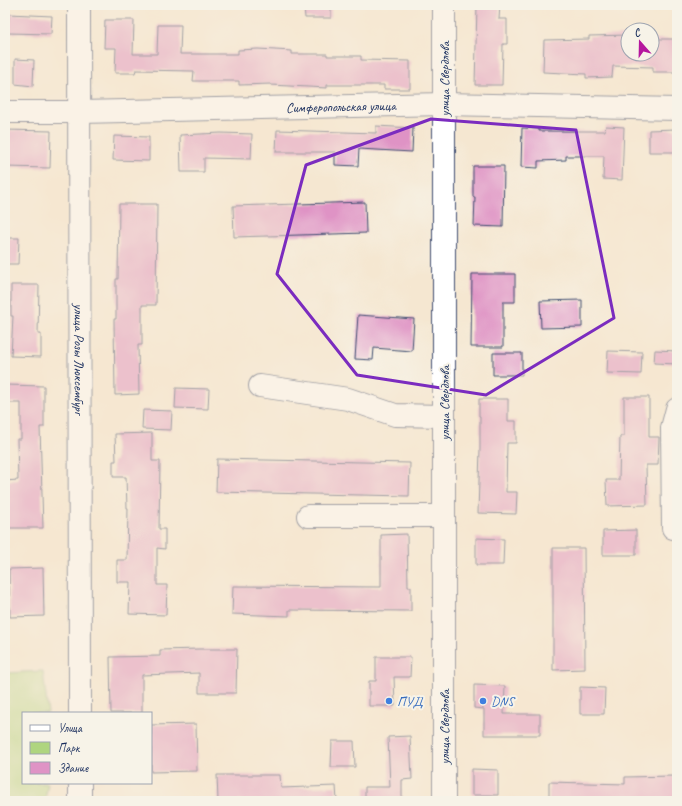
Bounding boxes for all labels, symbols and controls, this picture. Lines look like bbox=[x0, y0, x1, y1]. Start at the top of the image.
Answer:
north arrow bbox=[620, 22, 660, 62]
text: С bbox=[632, 25, 643, 40]
street label: улица Свердлова bbox=[436, 40, 453, 118]
street label: Симферопольская улица bbox=[286, 97, 397, 116]
street label: улица Розы Люксембург bbox=[70, 303, 88, 417]
street label: улица Свердлова bbox=[436, 364, 453, 442]
street label: улица Свердлова bbox=[436, 688, 453, 766]
place label: ПУД bbox=[397, 693, 424, 710]
place label: DNS bbox=[491, 693, 516, 710]
marker: ПУД bbox=[384, 696, 394, 706]
marker: DNS bbox=[478, 696, 488, 706]
legend bbox=[22, 712, 152, 784]
text: Улица bbox=[58, 720, 83, 736]
text: Парк bbox=[58, 740, 81, 756]
text: Здание bbox=[58, 760, 89, 776]

